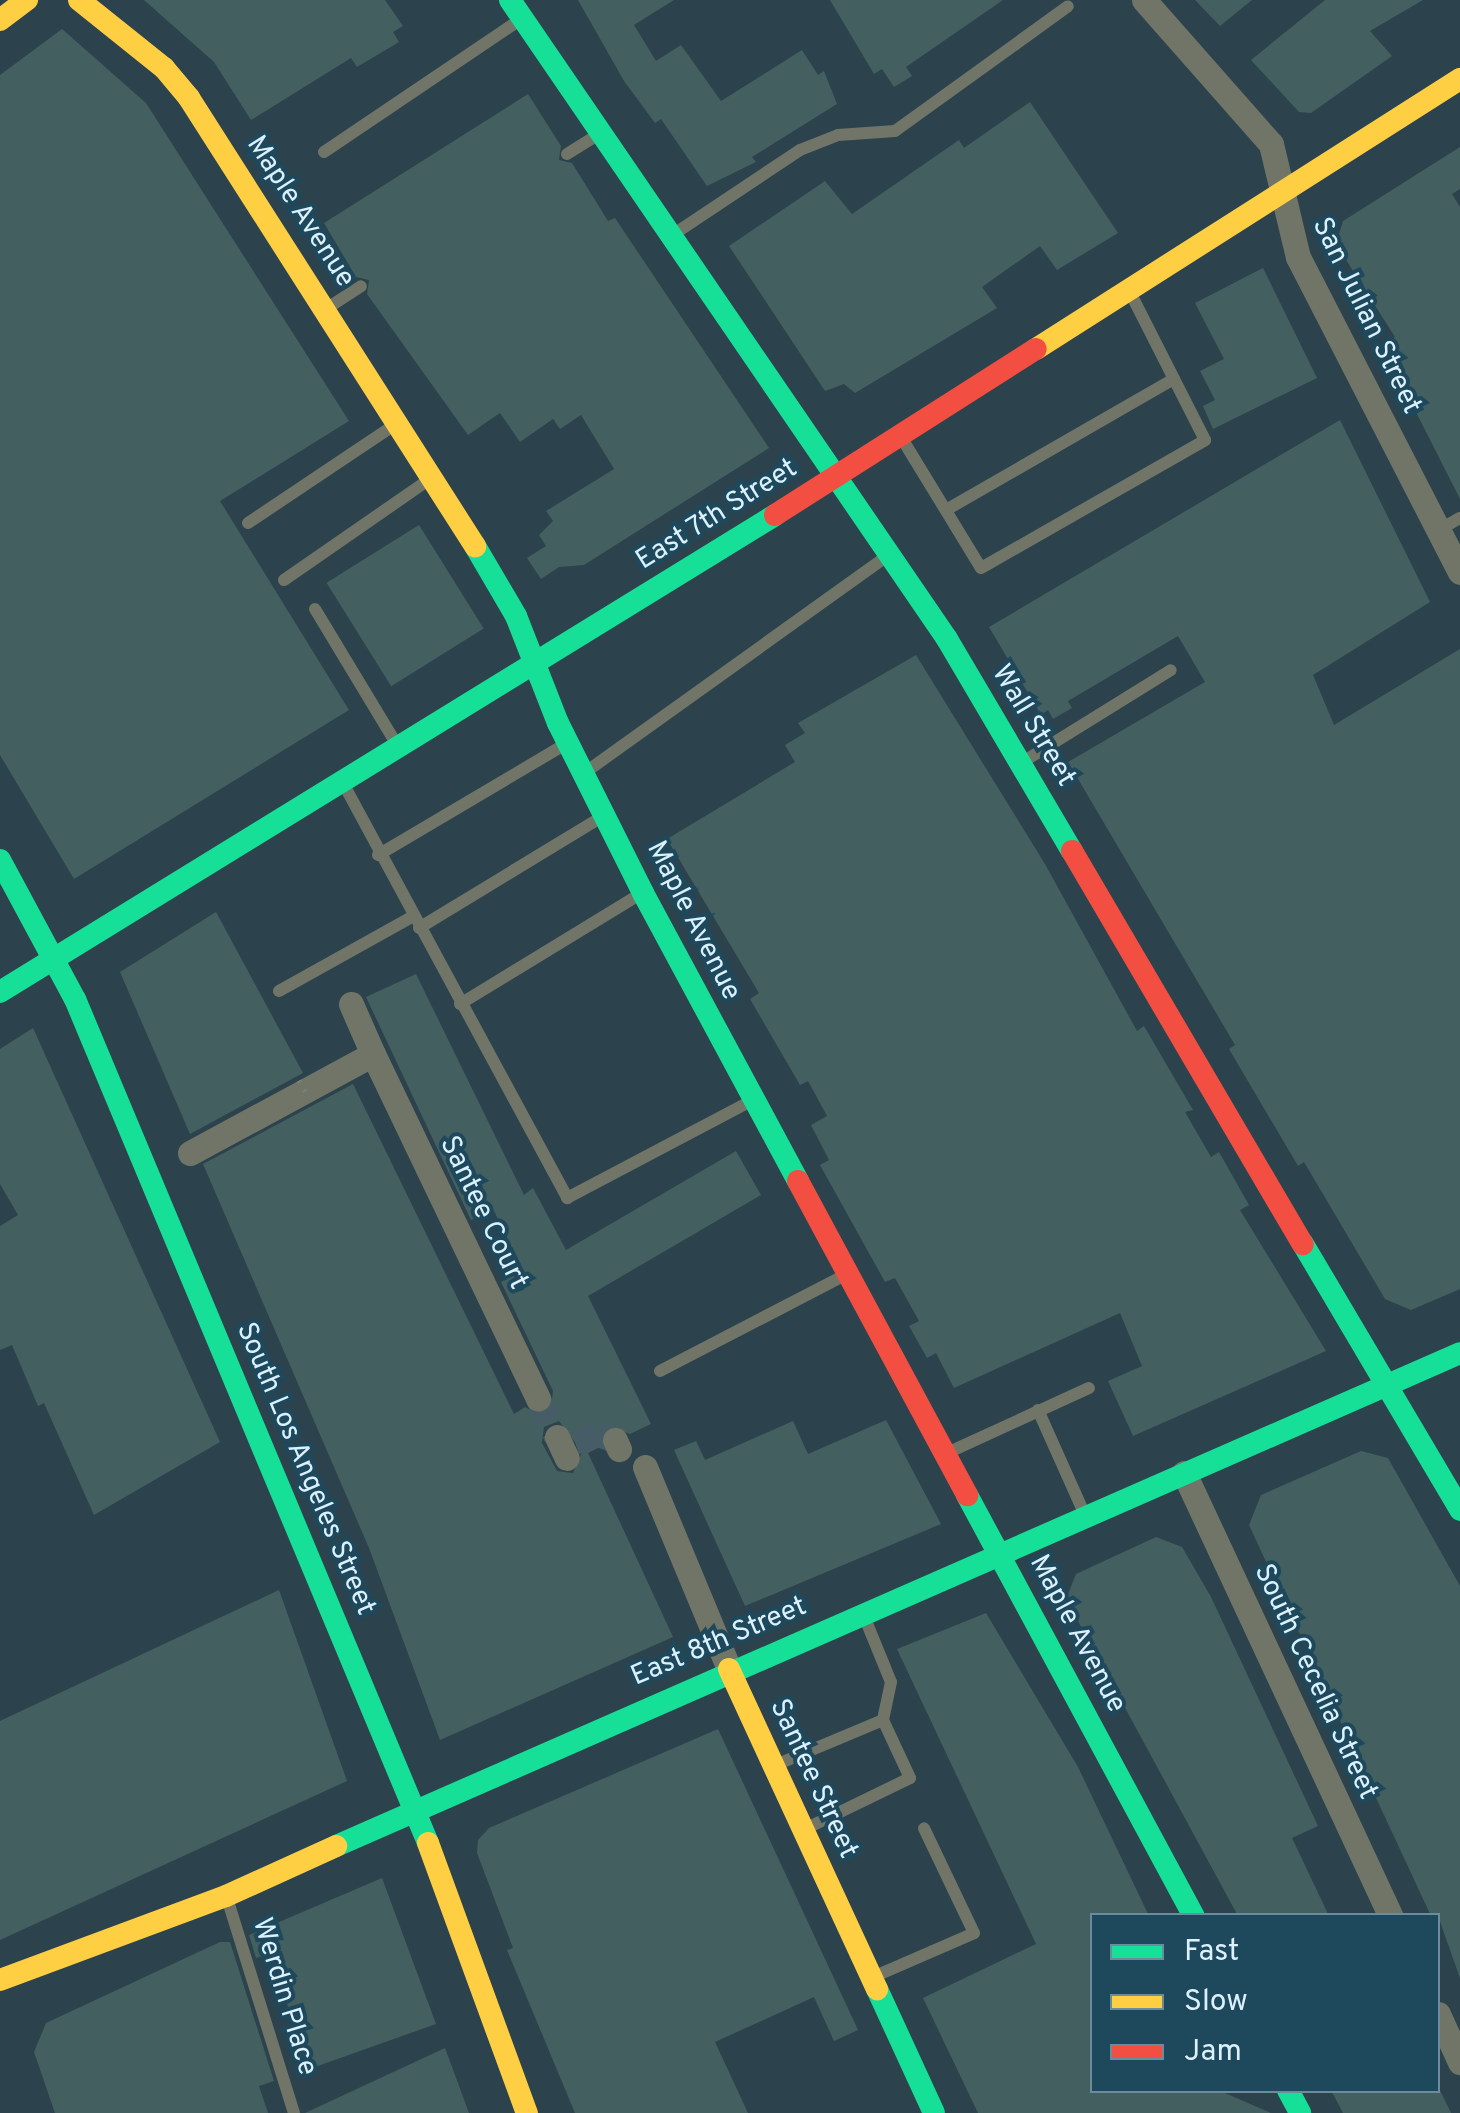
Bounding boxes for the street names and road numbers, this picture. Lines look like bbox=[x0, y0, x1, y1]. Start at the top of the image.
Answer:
street label: Maple Avenue bbox=[238, 129, 362, 295]
street label: San Julian Street bbox=[1304, 212, 1428, 420]
street label: East 7th Street bbox=[630, 452, 804, 578]
street label: Wall Street bbox=[984, 659, 1082, 793]
street label: Maple Avenue bbox=[638, 835, 748, 1007]
street label: Santee Court bbox=[431, 1131, 535, 1295]
street label: South Los Angeles Street bbox=[228, 1317, 382, 1621]
street label: Maple Avenue bbox=[1021, 1549, 1133, 1719]
street label: South Cecelia Street bbox=[1246, 1559, 1384, 1805]
street label: East 8th Street bbox=[626, 1590, 812, 1694]
street label: Santee Street bbox=[761, 1694, 865, 1864]
street label: Werdin Place bbox=[244, 1914, 324, 2080]

